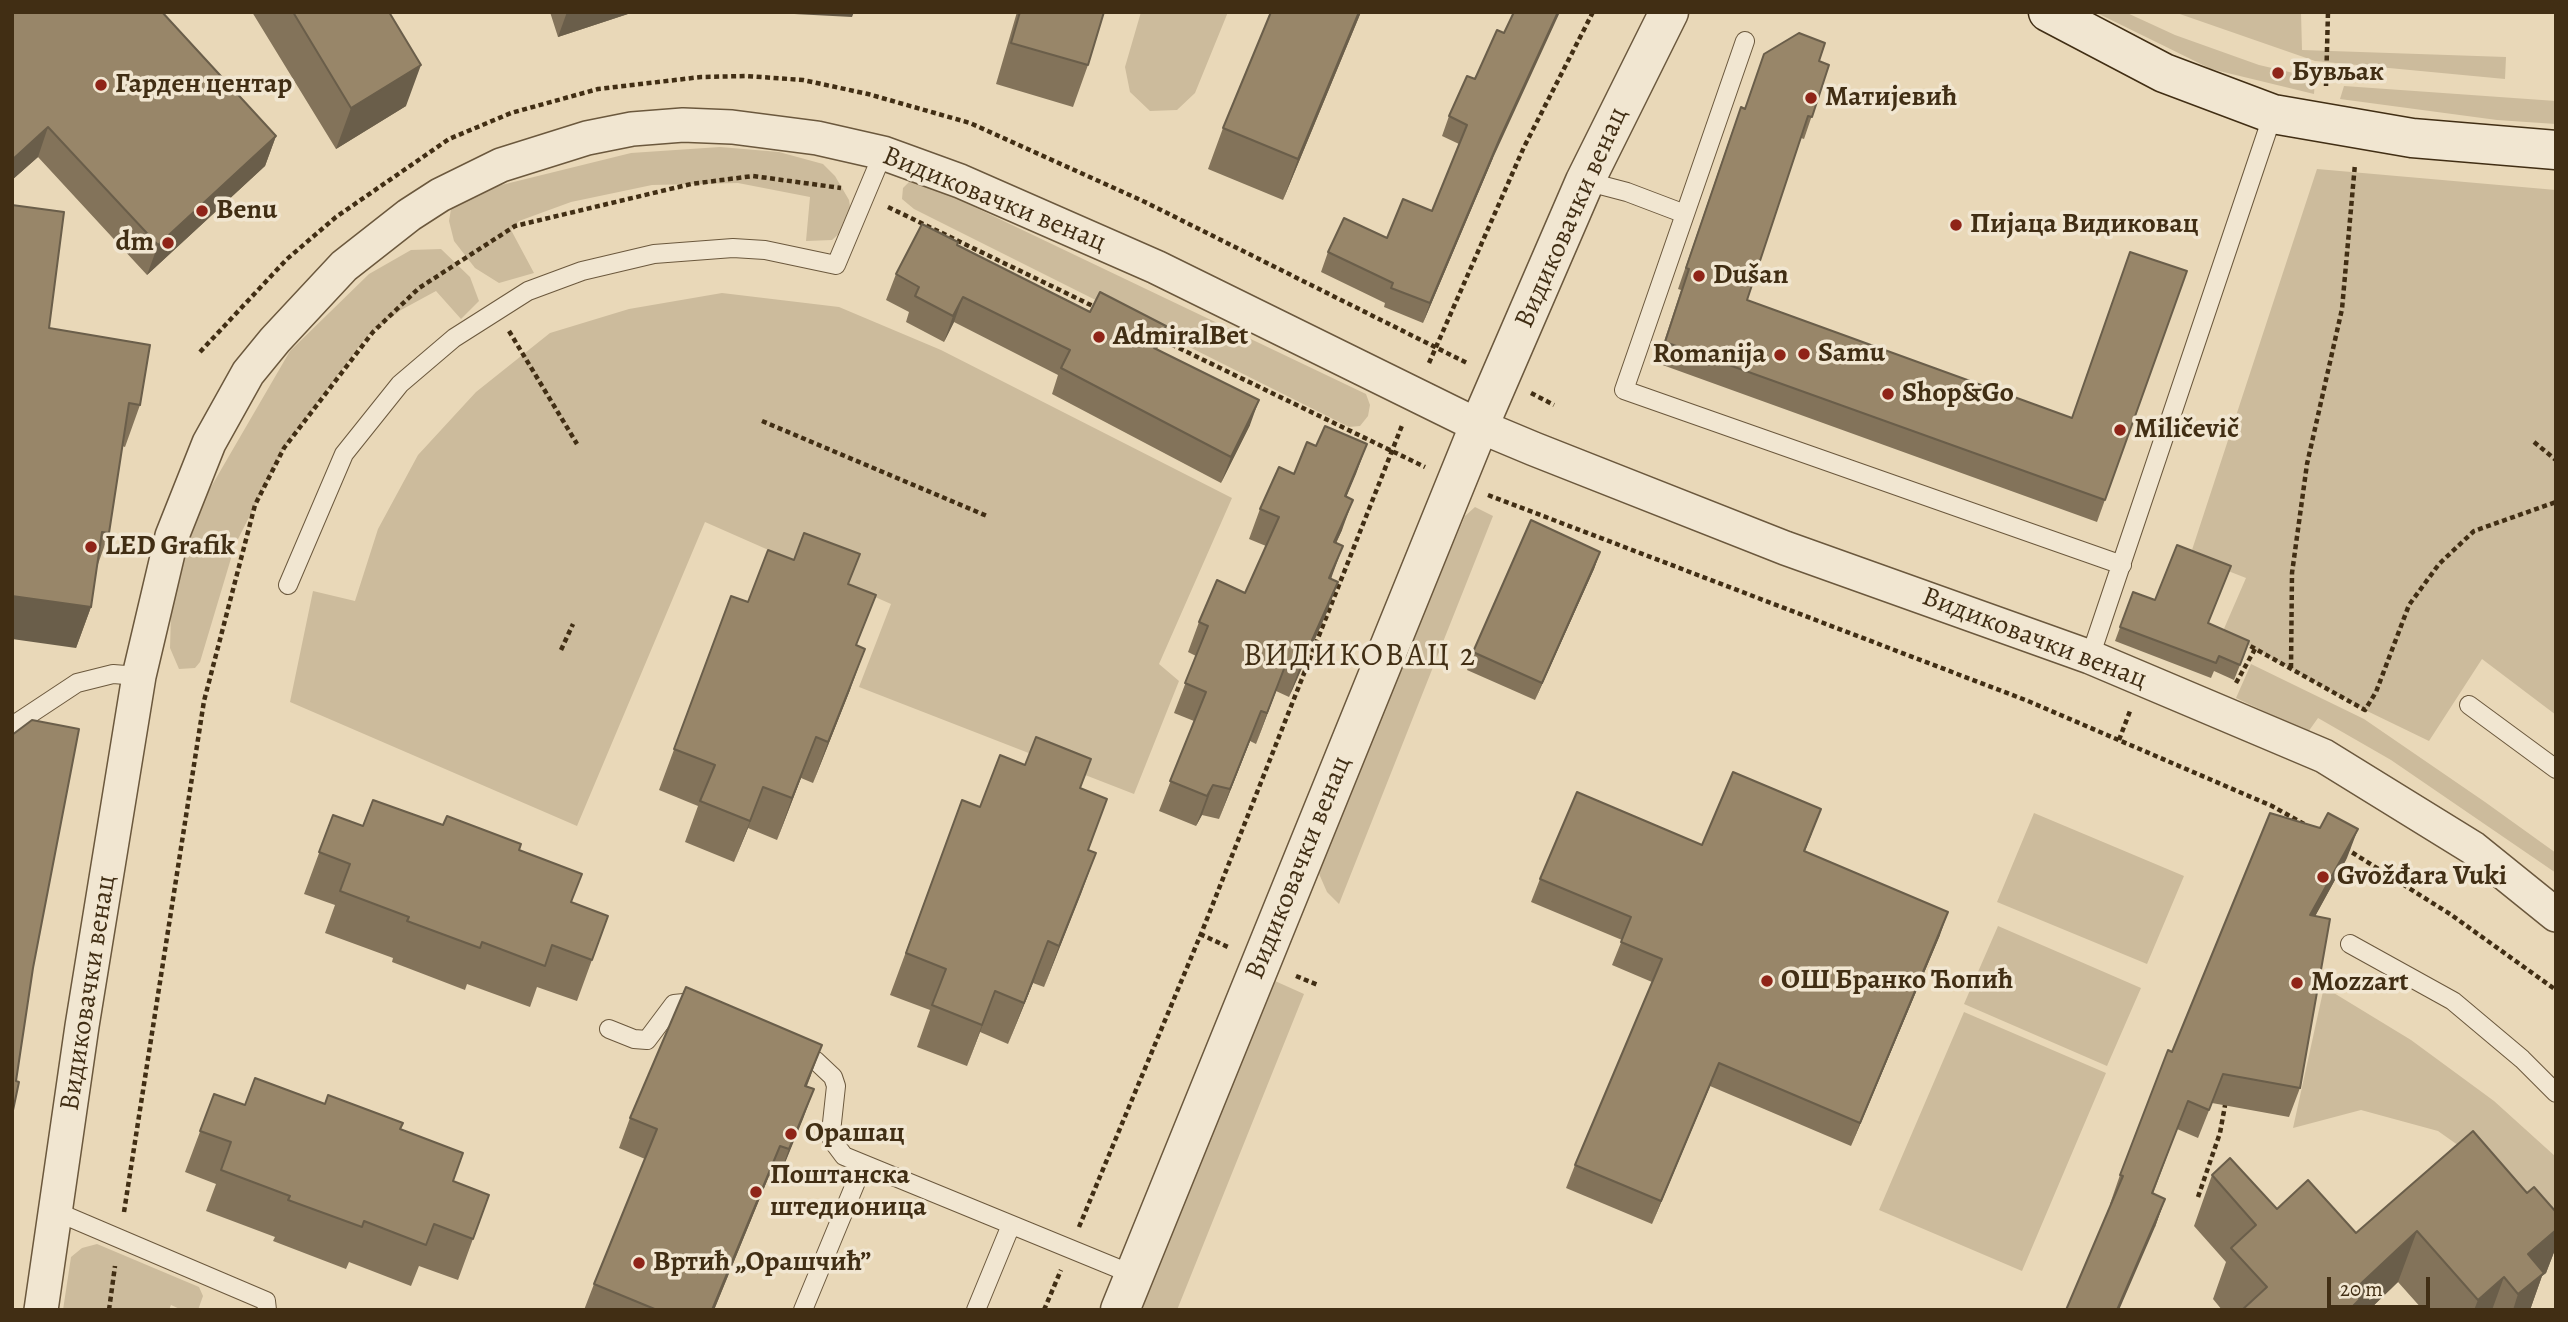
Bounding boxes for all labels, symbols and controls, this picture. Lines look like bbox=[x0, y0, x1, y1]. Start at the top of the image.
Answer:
place label: Бувљак bbox=[2292, 56, 2384, 90]
marker: Бувљак bbox=[2270, 65, 2286, 81]
place label: Гарден центар bbox=[115, 68, 292, 102]
marker: Гарден центар bbox=[93, 77, 109, 93]
place label: Матијевић bbox=[1825, 81, 1957, 115]
marker: Матијевић bbox=[1803, 90, 1819, 106]
street label: Видиковачки венац bbox=[1508, 102, 1636, 334]
street label: Видиковачки венац bbox=[877, 140, 1111, 260]
place label: Benu bbox=[216, 194, 277, 228]
marker: Benu bbox=[194, 203, 210, 219]
place label: Пијаца Видиковац bbox=[1970, 208, 2199, 242]
marker: Пијаца Видиковац bbox=[1948, 217, 1964, 233]
place label: dm bbox=[116, 226, 154, 260]
marker: dm bbox=[160, 235, 176, 251]
place label: Dušan bbox=[1713, 259, 1788, 293]
marker: Dušan bbox=[1691, 268, 1707, 284]
place label: AdmiralBet bbox=[1113, 320, 1248, 354]
marker: AdmiralBet bbox=[1091, 329, 1107, 345]
place label: Samu bbox=[1818, 337, 1885, 371]
place label: Romanija bbox=[1652, 338, 1766, 372]
marker: Samu bbox=[1796, 346, 1812, 362]
marker: Romanija bbox=[1772, 347, 1788, 363]
place label: Shop&Go bbox=[1902, 377, 2014, 411]
marker: Shop&Go bbox=[1880, 386, 1896, 402]
place label: Miličevič bbox=[2134, 413, 2239, 447]
marker: Miličevič bbox=[2112, 422, 2128, 438]
place label: LED Grafik bbox=[105, 530, 235, 564]
marker: LED Grafik bbox=[83, 539, 99, 555]
street label: Видиковачки венац bbox=[1917, 581, 2151, 697]
district label: ВИДИКОВАЦ 2 bbox=[1244, 638, 1476, 676]
street label: Видиковачки венац bbox=[1239, 751, 1359, 985]
place label: Gvožđara Vuki bbox=[2337, 860, 2507, 894]
marker: Gvožđara Vuki bbox=[2315, 869, 2331, 885]
street label: Видиковачки венац bbox=[54, 873, 124, 1113]
place label: ОШ Бранко Ћопић bbox=[1781, 964, 2013, 998]
place label: Mozzart bbox=[2311, 966, 2409, 1000]
marker: ОШ Бранко Ћопић bbox=[1759, 973, 1775, 989]
marker: Mozzart bbox=[2289, 975, 2305, 991]
place label: Орашац bbox=[805, 1117, 905, 1151]
marker: Орашац bbox=[783, 1126, 799, 1142]
place label: Поштанска штедионица bbox=[770, 1159, 927, 1225]
marker: Поштанска штедионица bbox=[748, 1184, 764, 1200]
place label: Вртић „Орашчић” bbox=[653, 1246, 871, 1280]
marker: Вртић „Орашчић” bbox=[631, 1255, 647, 1271]
scale bar bbox=[2330, 1262, 2433, 1306]
text: 20 m bbox=[2340, 1275, 2383, 1303]

